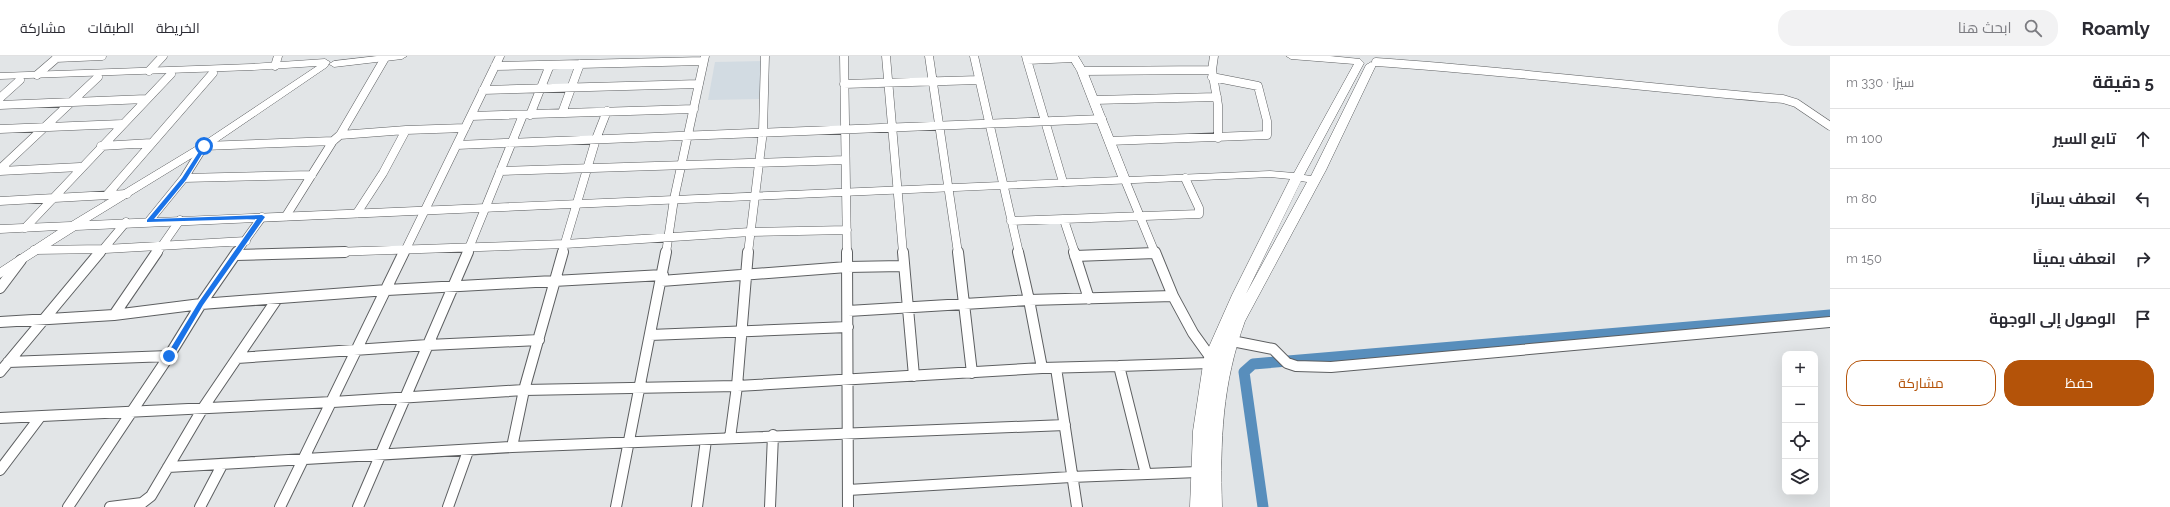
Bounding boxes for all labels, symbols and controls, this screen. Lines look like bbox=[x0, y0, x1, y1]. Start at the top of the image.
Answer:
search box bbox=[1778, 10, 2058, 46]
icon: search bbox=[2022, 17, 2044, 39]
text: Roamly bbox=[2082, 17, 2150, 39]
text: ابحث هنا bbox=[1958, 19, 2012, 37]
text: مشاركة bbox=[20, 20, 66, 36]
text: الطبقات bbox=[88, 20, 134, 36]
text: الخريطة bbox=[156, 20, 200, 36]
text: 5 دقيقة bbox=[2092, 72, 2154, 92]
text: سيرًا · 330 m bbox=[1846, 75, 1914, 90]
icon: ahead bbox=[2132, 128, 2154, 150]
text: تابع السير bbox=[2053, 130, 2116, 148]
text: 100 m bbox=[1846, 131, 1883, 146]
route start bbox=[195, 137, 213, 155]
icon: left bbox=[2132, 188, 2154, 210]
text: انعطف يسارًا bbox=[2031, 190, 2116, 208]
text: 80 m bbox=[1846, 191, 1877, 206]
icon: right bbox=[2132, 248, 2154, 270]
text: انعطف يمينًا bbox=[2032, 250, 2116, 268]
text: 150 m bbox=[1846, 251, 1882, 266]
icon: arrive bbox=[2132, 308, 2154, 330]
text: الوصول إلى الوجهة bbox=[1989, 310, 2116, 328]
route end bbox=[160, 347, 178, 365]
map controls bbox=[1782, 351, 1818, 495]
button: + bbox=[1782, 351, 1818, 387]
button: مشاركة bbox=[1846, 360, 1996, 406]
button: حفظ bbox=[2004, 360, 2154, 406]
button: − bbox=[1782, 387, 1818, 423]
button: locate bbox=[1782, 423, 1818, 459]
button: layers bbox=[1782, 459, 1818, 495]

